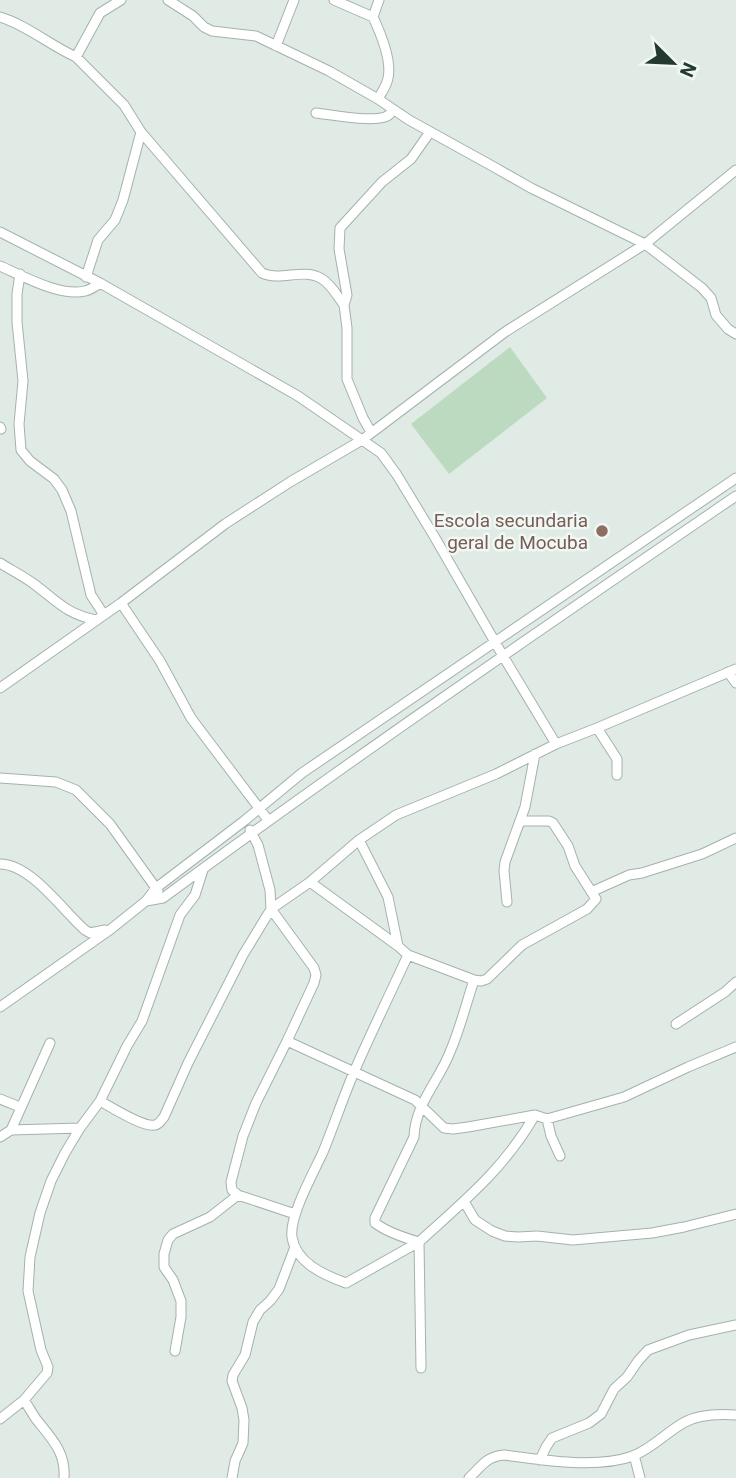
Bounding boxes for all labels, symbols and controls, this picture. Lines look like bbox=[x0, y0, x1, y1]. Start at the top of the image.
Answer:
north arrow bbox=[638, 28, 708, 98]
text: N bbox=[675, 59, 701, 81]
place label: Escola secundaria geral de Mocuba bbox=[434, 509, 588, 554]
marker: Escola secundaria geral de Mocuba bbox=[594, 523, 610, 539]

